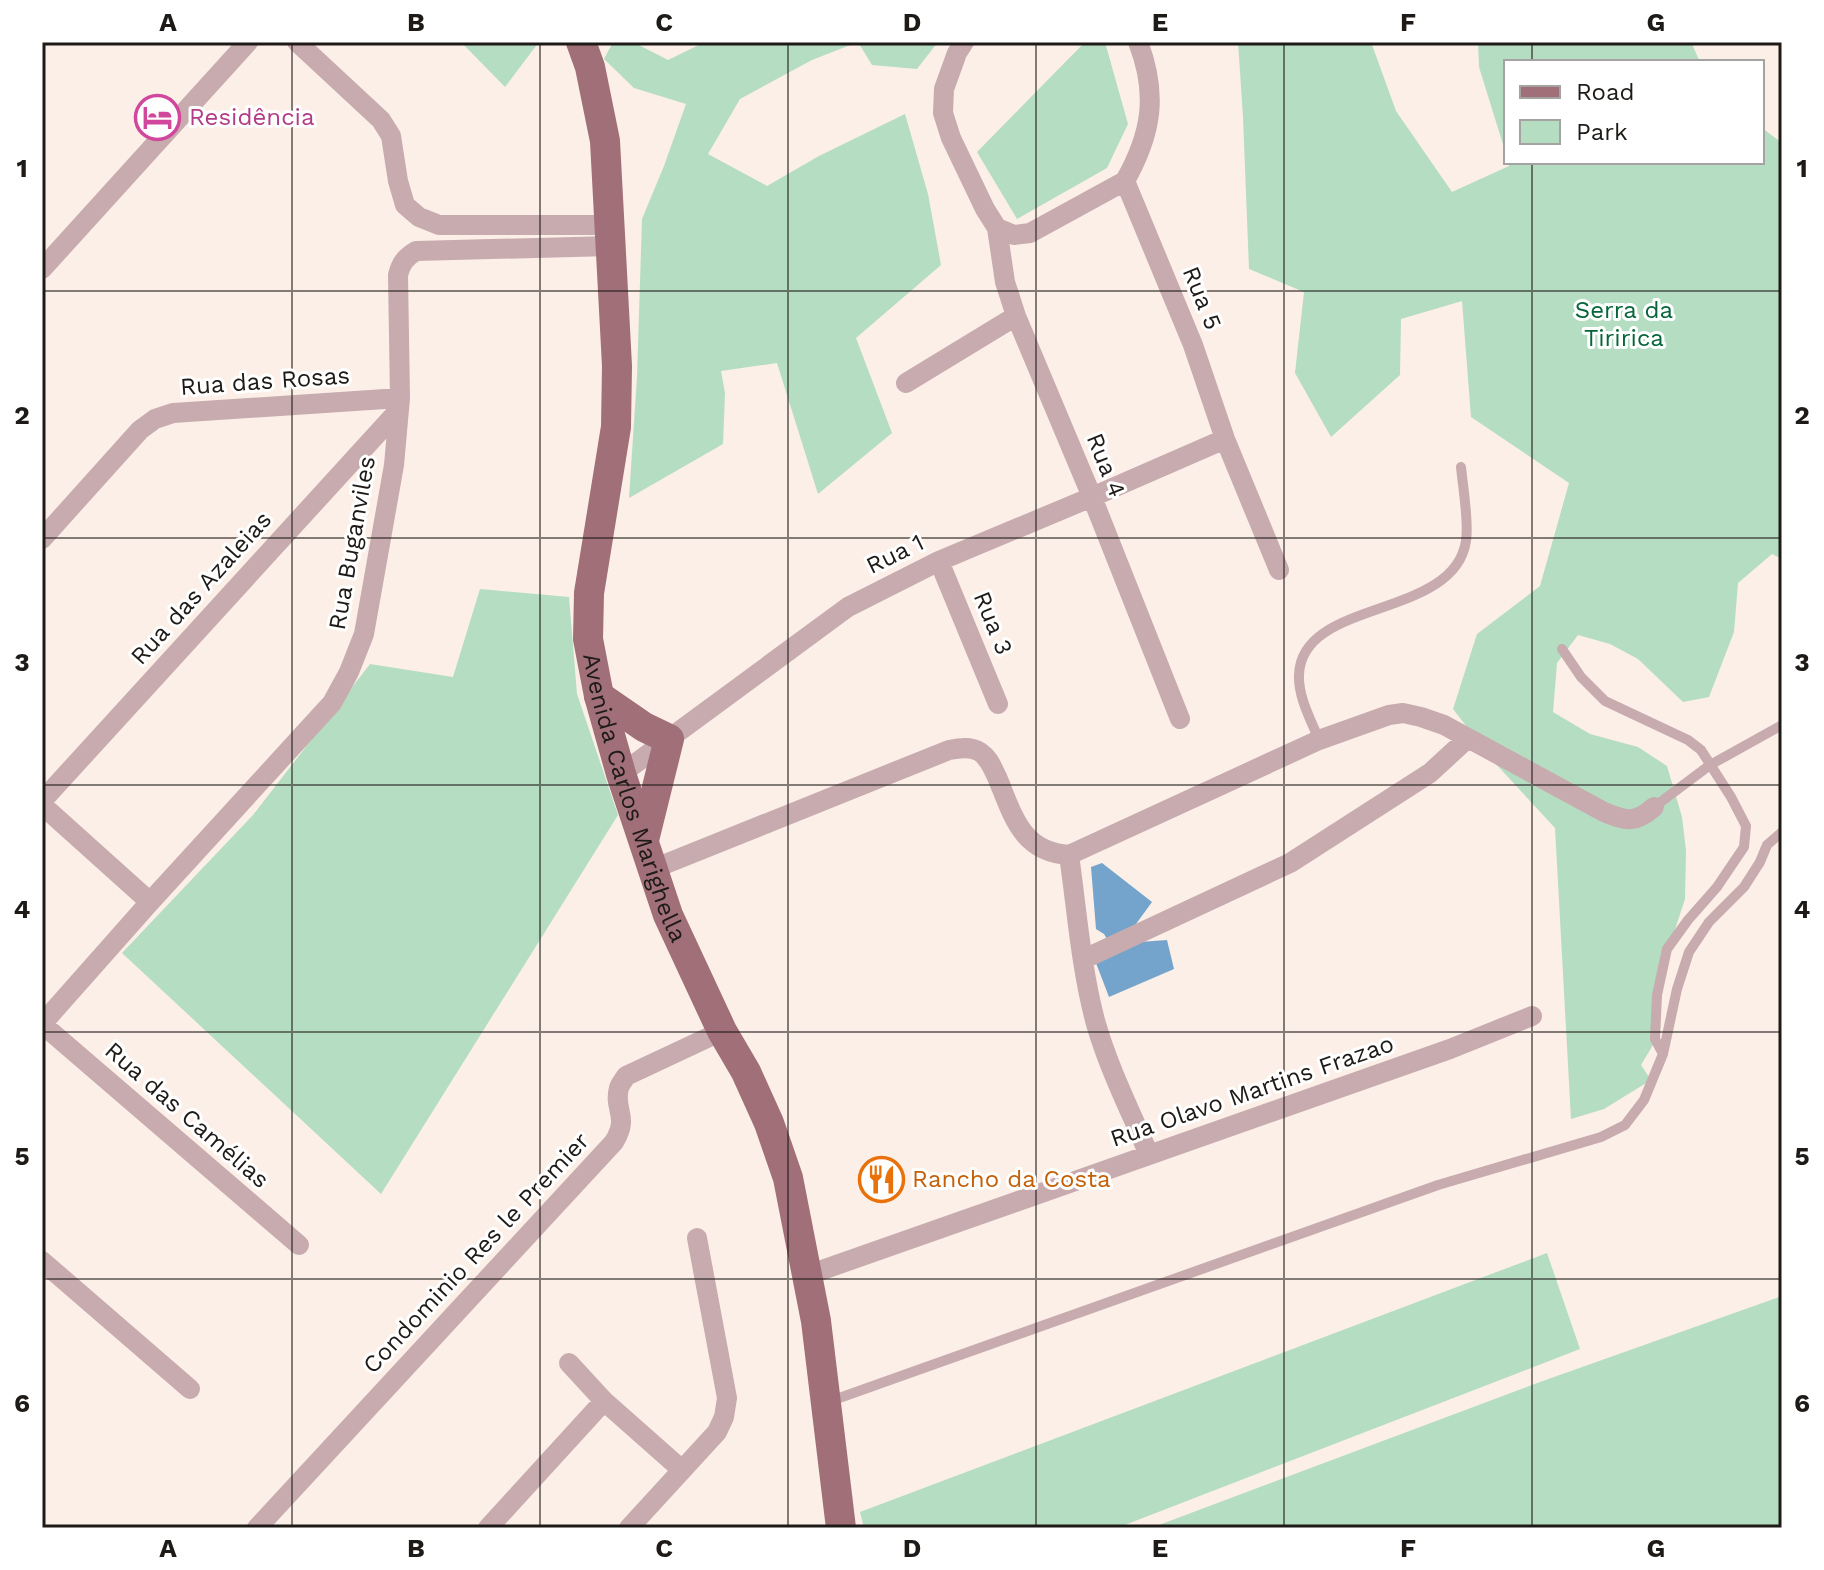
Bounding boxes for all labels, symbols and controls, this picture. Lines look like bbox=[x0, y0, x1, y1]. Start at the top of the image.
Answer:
text: A bbox=[159, 7, 177, 37]
text: B bbox=[407, 7, 425, 37]
text: C bbox=[655, 7, 673, 37]
text: D bbox=[903, 7, 921, 37]
text: E bbox=[1152, 7, 1168, 37]
text: F bbox=[1400, 7, 1416, 37]
text: G bbox=[1647, 7, 1665, 37]
legend bbox=[1504, 60, 1764, 164]
text: Road bbox=[1576, 78, 1635, 106]
hotel icon: Residência bbox=[134, 93, 182, 141]
place label: Residência bbox=[189, 103, 315, 131]
text: Park bbox=[1576, 118, 1628, 146]
text: 1 bbox=[16, 153, 28, 183]
text: 1 bbox=[1796, 153, 1808, 183]
street label: Rua 5 bbox=[1177, 262, 1227, 334]
park label: Serra da Tiririca bbox=[1575, 296, 1673, 352]
street label: Rua das Rosas bbox=[179, 361, 351, 401]
text: 2 bbox=[14, 400, 30, 430]
text: 2 bbox=[1794, 400, 1810, 430]
street label: Rua 4 bbox=[1081, 429, 1131, 501]
street label: Rua Buganviles bbox=[323, 454, 381, 632]
street label: Rua das Azaleias bbox=[125, 506, 277, 670]
street label: Rua 1 bbox=[862, 528, 928, 580]
street label: Rua 3 bbox=[968, 587, 1018, 659]
text: 3 bbox=[14, 647, 30, 677]
text: 3 bbox=[1794, 647, 1810, 677]
street label: Avenida Carlos Marighella bbox=[577, 651, 693, 947]
text: 4 bbox=[14, 894, 31, 924]
text: 4 bbox=[1794, 894, 1811, 924]
street label: Rua Olavo Martins Frazao bbox=[1107, 1029, 1397, 1153]
street label: Rua das Camélias bbox=[99, 1036, 275, 1194]
street label: Condominio Res le Premier bbox=[357, 1127, 595, 1379]
text: 5 bbox=[14, 1141, 30, 1171]
text: 5 bbox=[1794, 1141, 1810, 1171]
restaurant icon: Rancho da Costa bbox=[857, 1155, 905, 1203]
place label: Rancho da Costa bbox=[912, 1165, 1111, 1193]
text: 6 bbox=[14, 1388, 30, 1418]
text: 6 bbox=[1794, 1388, 1810, 1418]
text: A bbox=[159, 1533, 177, 1563]
text: B bbox=[407, 1533, 425, 1563]
text: C bbox=[655, 1533, 673, 1563]
text: D bbox=[903, 1533, 921, 1563]
text: E bbox=[1152, 1533, 1168, 1563]
text: F bbox=[1400, 1533, 1416, 1563]
text: G bbox=[1647, 1533, 1665, 1563]

